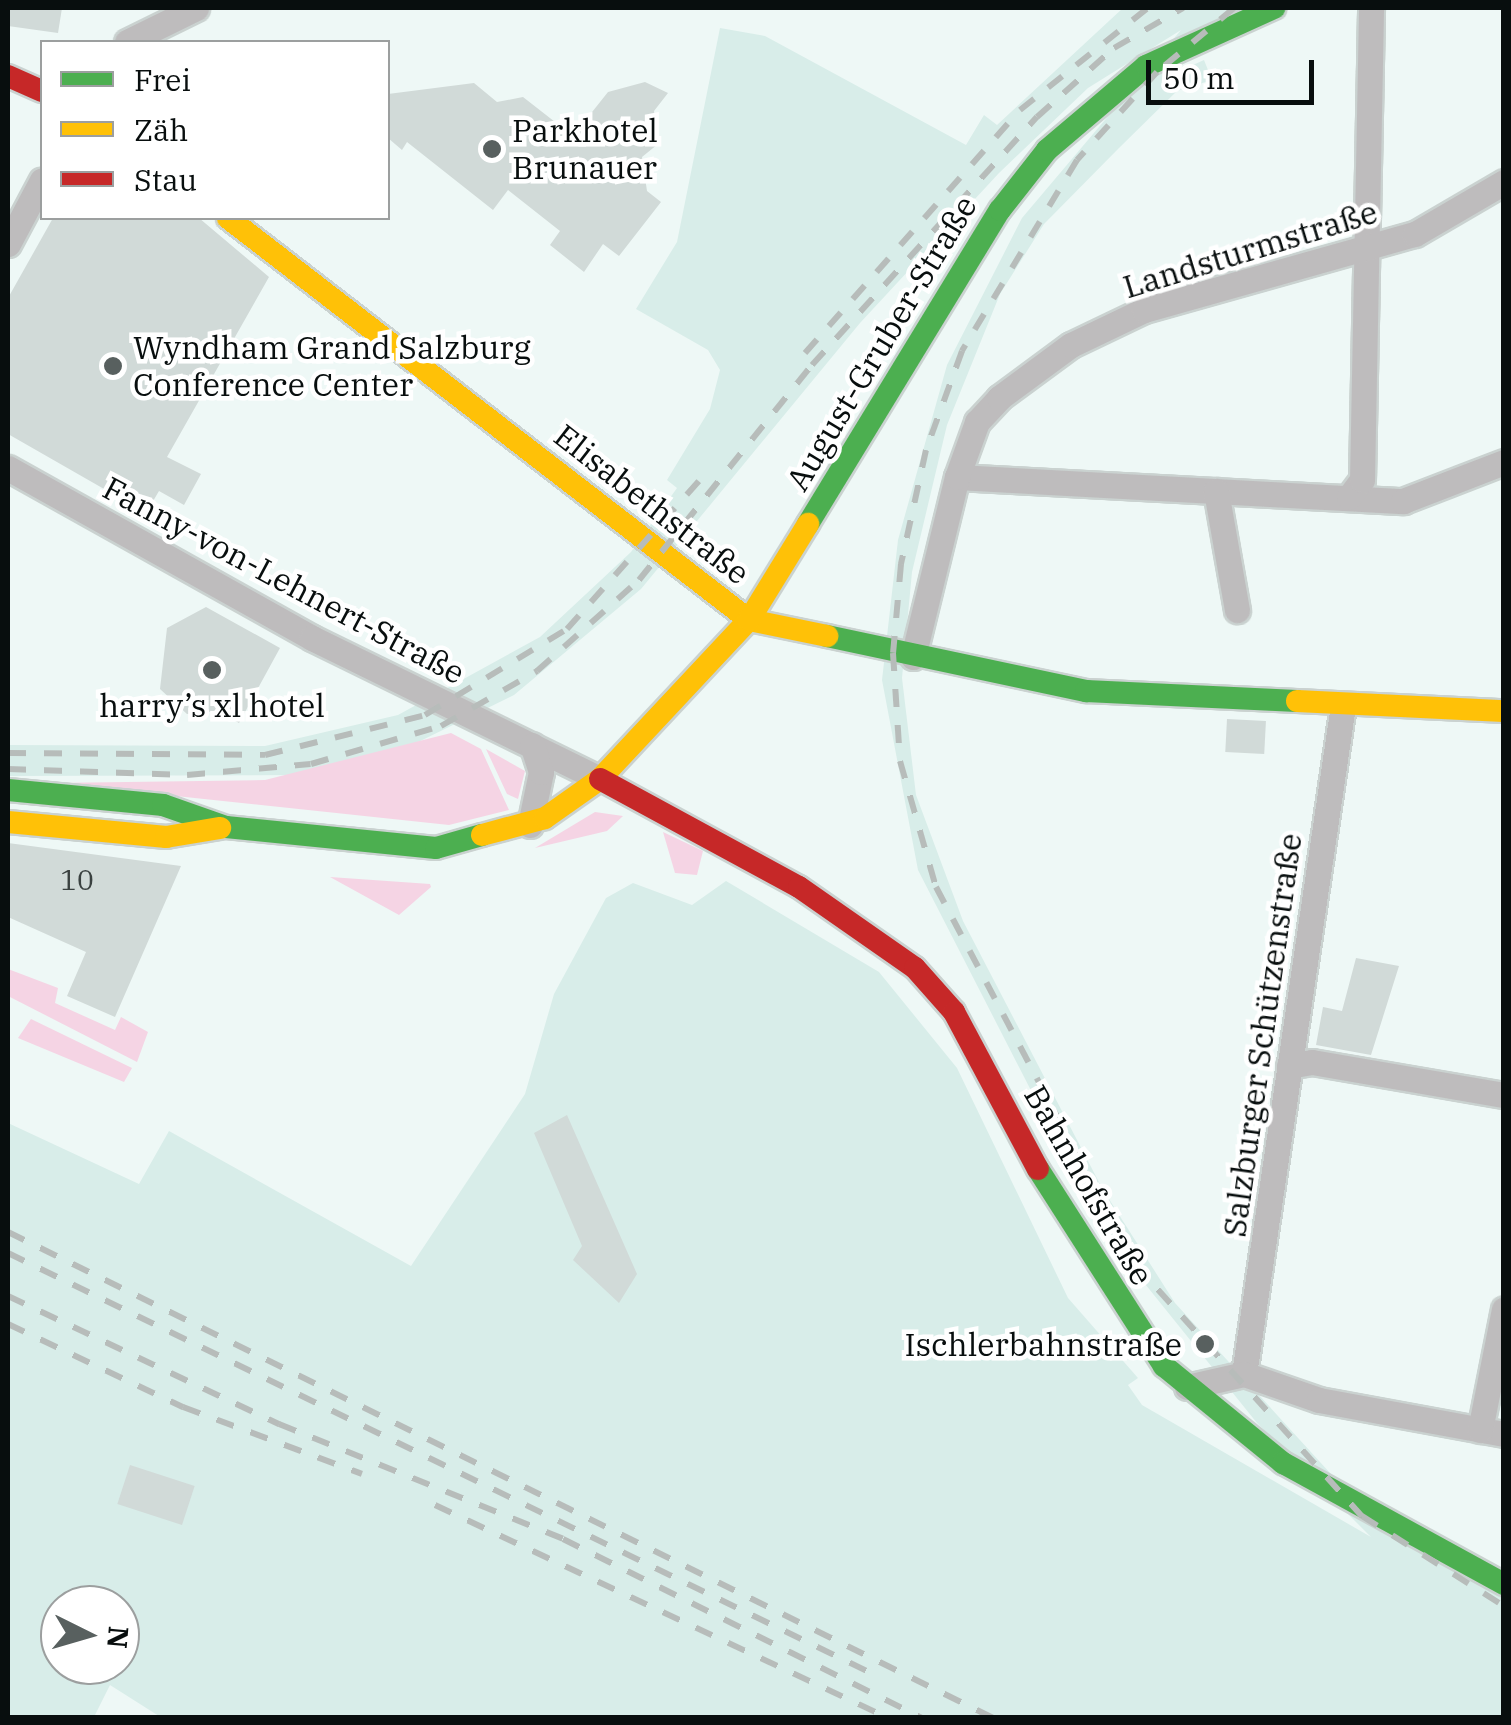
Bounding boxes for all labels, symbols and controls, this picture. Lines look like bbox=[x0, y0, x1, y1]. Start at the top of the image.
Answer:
legend bbox=[40, 40, 390, 220]
scale bar bbox=[1151, 40, 1318, 102]
text: 50 m bbox=[1163, 58, 1235, 97]
text: Frei bbox=[134, 60, 191, 99]
text: Zäh bbox=[134, 110, 188, 149]
place label: Parkhotel Brunauer bbox=[512, 112, 658, 187]
marker: Parkhotel Brunauer bbox=[481, 138, 503, 160]
text: Stau bbox=[134, 160, 197, 199]
street label: August-Gruber-Straße bbox=[778, 189, 984, 497]
street label: Landsturmstraße bbox=[1118, 192, 1382, 306]
place label: Wyndham Grand Salzburg Conference Center bbox=[133, 329, 531, 404]
marker: Wyndham Grand Salzburg Conference Center bbox=[102, 355, 124, 377]
street label: Elisabethstraße bbox=[547, 416, 757, 592]
street label: Fanny-von-Lehnert-Straße bbox=[97, 468, 471, 692]
marker: harry’s xl hotel bbox=[201, 659, 223, 681]
place label: harry’s xl hotel bbox=[99, 686, 325, 724]
street label: Salzburger Schützenstraße bbox=[1215, 831, 1309, 1239]
house number: 10 bbox=[60, 863, 94, 897]
street label: Bahnhofstraße bbox=[1016, 1078, 1162, 1292]
place label: Ischlerbahnstraße bbox=[905, 1325, 1182, 1363]
marker: Ischlerbahnstraße bbox=[1192, 1331, 1218, 1357]
north arrow bbox=[40, 1585, 140, 1685]
text: N bbox=[99, 1625, 138, 1650]

